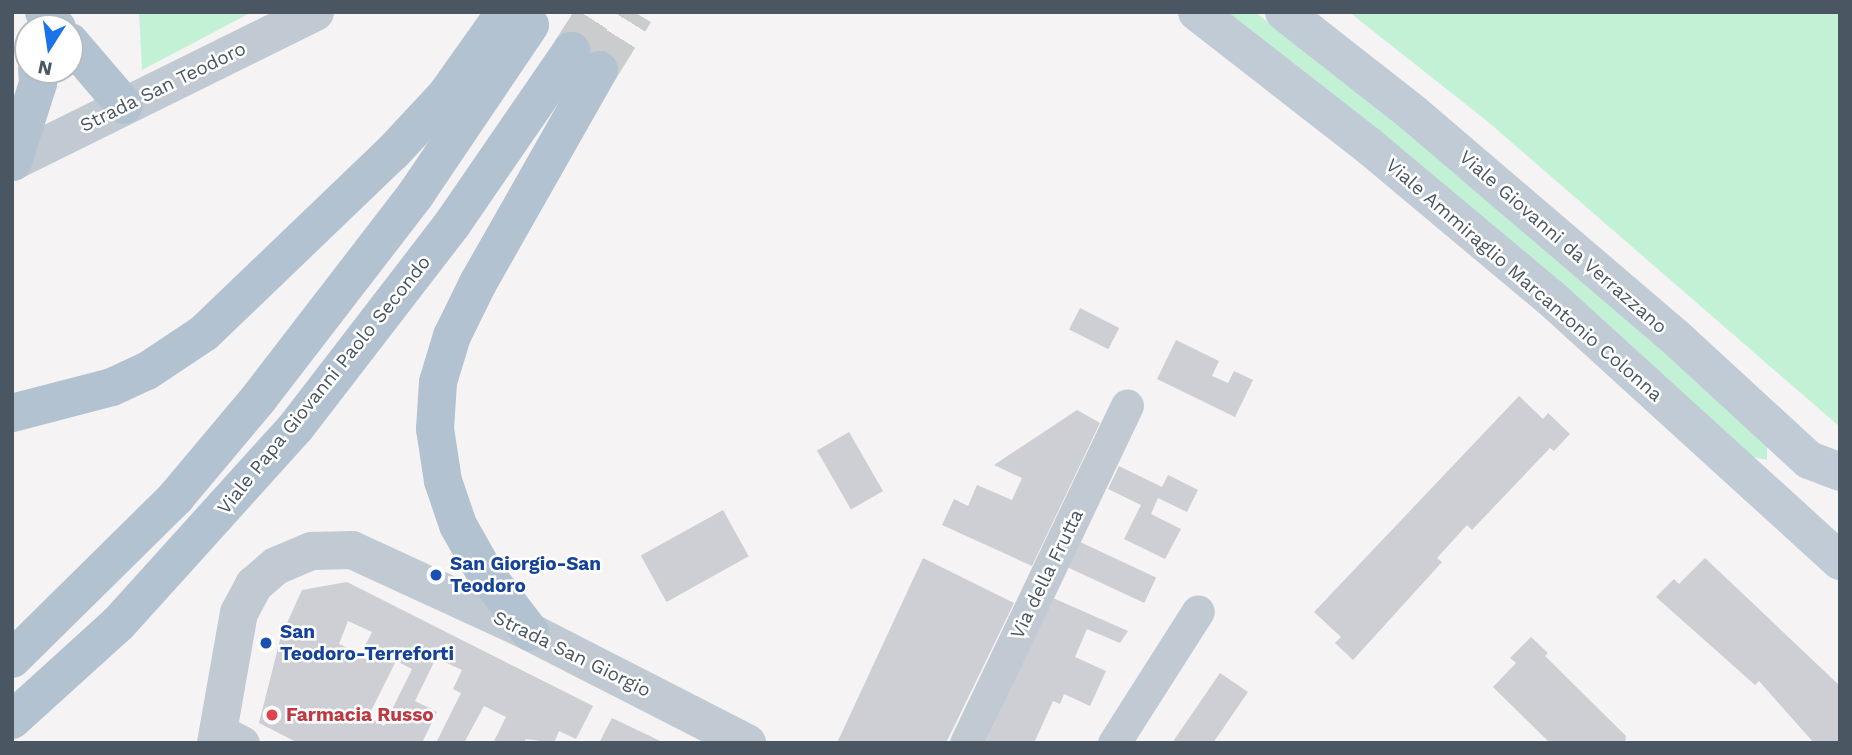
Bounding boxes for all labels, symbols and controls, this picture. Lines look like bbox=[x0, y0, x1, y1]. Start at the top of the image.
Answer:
north arrow bbox=[14, 14, 84, 84]
street label: Strada San Teodoro bbox=[76, 37, 250, 137]
text: N bbox=[36, 55, 54, 81]
street label: Viale Giovanni da Verrazzano bbox=[1454, 145, 1672, 339]
street label: Viale Ammiraglio Marcantonio Colonna bbox=[1381, 153, 1667, 407]
street label: Viale Papa Giovanni Paolo Secondo bbox=[212, 251, 436, 519]
street label: Via della Frutta bbox=[1006, 505, 1088, 643]
place label: San Giorgio-San Teodoro bbox=[450, 553, 601, 597]
marker: San Giorgio-San Teodoro bbox=[428, 567, 444, 583]
street label: Strada San Giorgio bbox=[489, 606, 655, 702]
place label: San Teodoro-Terreforti bbox=[280, 621, 454, 665]
marker: San Teodoro-Terreforti bbox=[258, 635, 274, 651]
place label: Farmacia Russo bbox=[286, 704, 434, 726]
marker: Farmacia Russo bbox=[264, 707, 280, 723]

